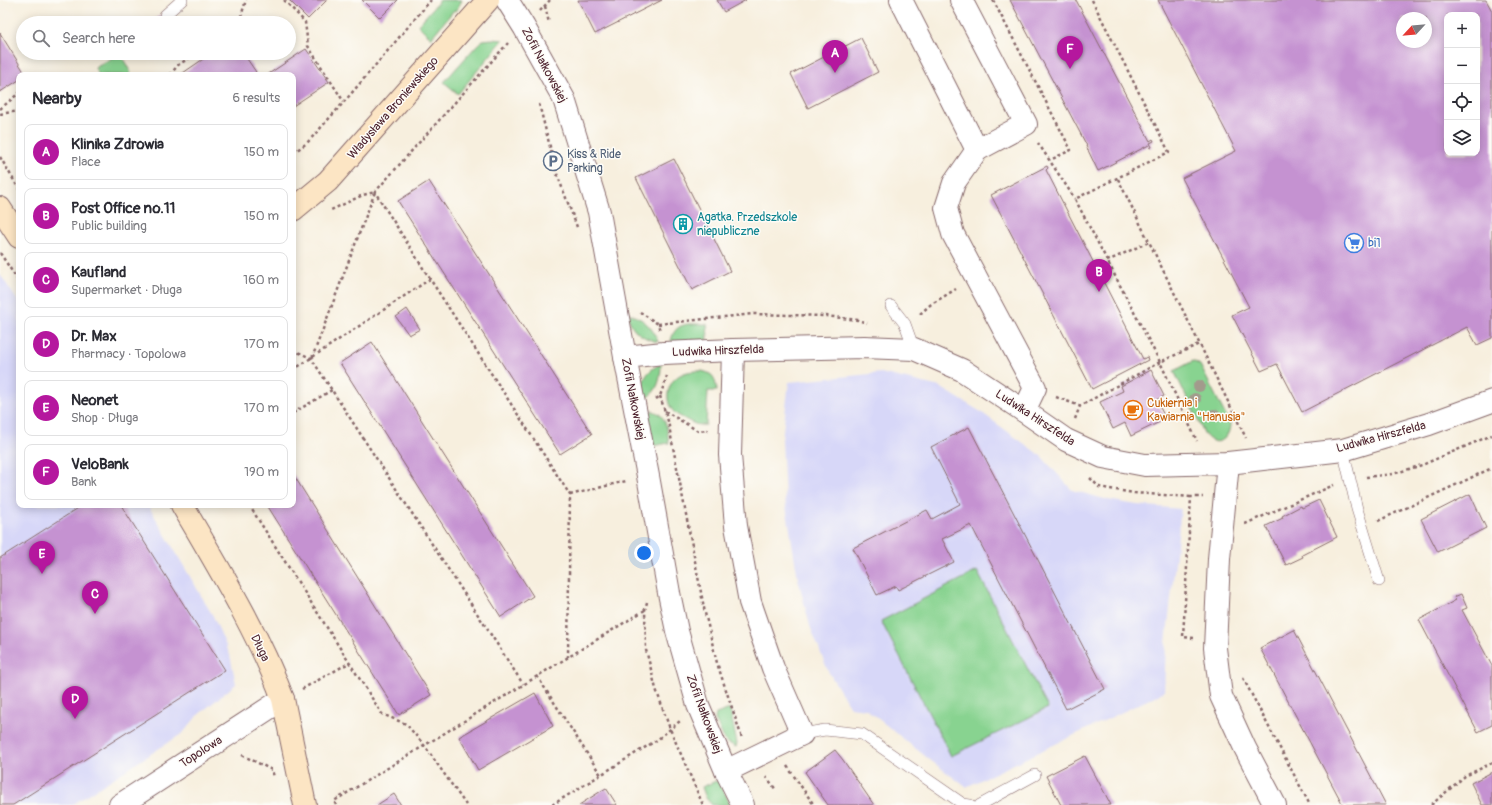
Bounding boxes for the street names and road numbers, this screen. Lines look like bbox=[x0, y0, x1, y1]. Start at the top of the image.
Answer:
street label: Zofii Nałkowskiej bbox=[518, 25, 570, 105]
street label: Władysława Broniewskiego bbox=[344, 53, 442, 162]
street label: Ludwika Hirszfelda bbox=[672, 342, 765, 360]
street label: Zofii Nałkowskiej bbox=[618, 357, 648, 441]
street label: Ludwika Hirszfelda bbox=[992, 387, 1078, 450]
street label: Ludwika Hirszfelda bbox=[1335, 418, 1428, 456]
street label: Długa bbox=[247, 632, 273, 664]
street label: Zofii Nałkowskiej bbox=[683, 672, 725, 756]
street label: Topolowa bbox=[177, 733, 225, 771]

